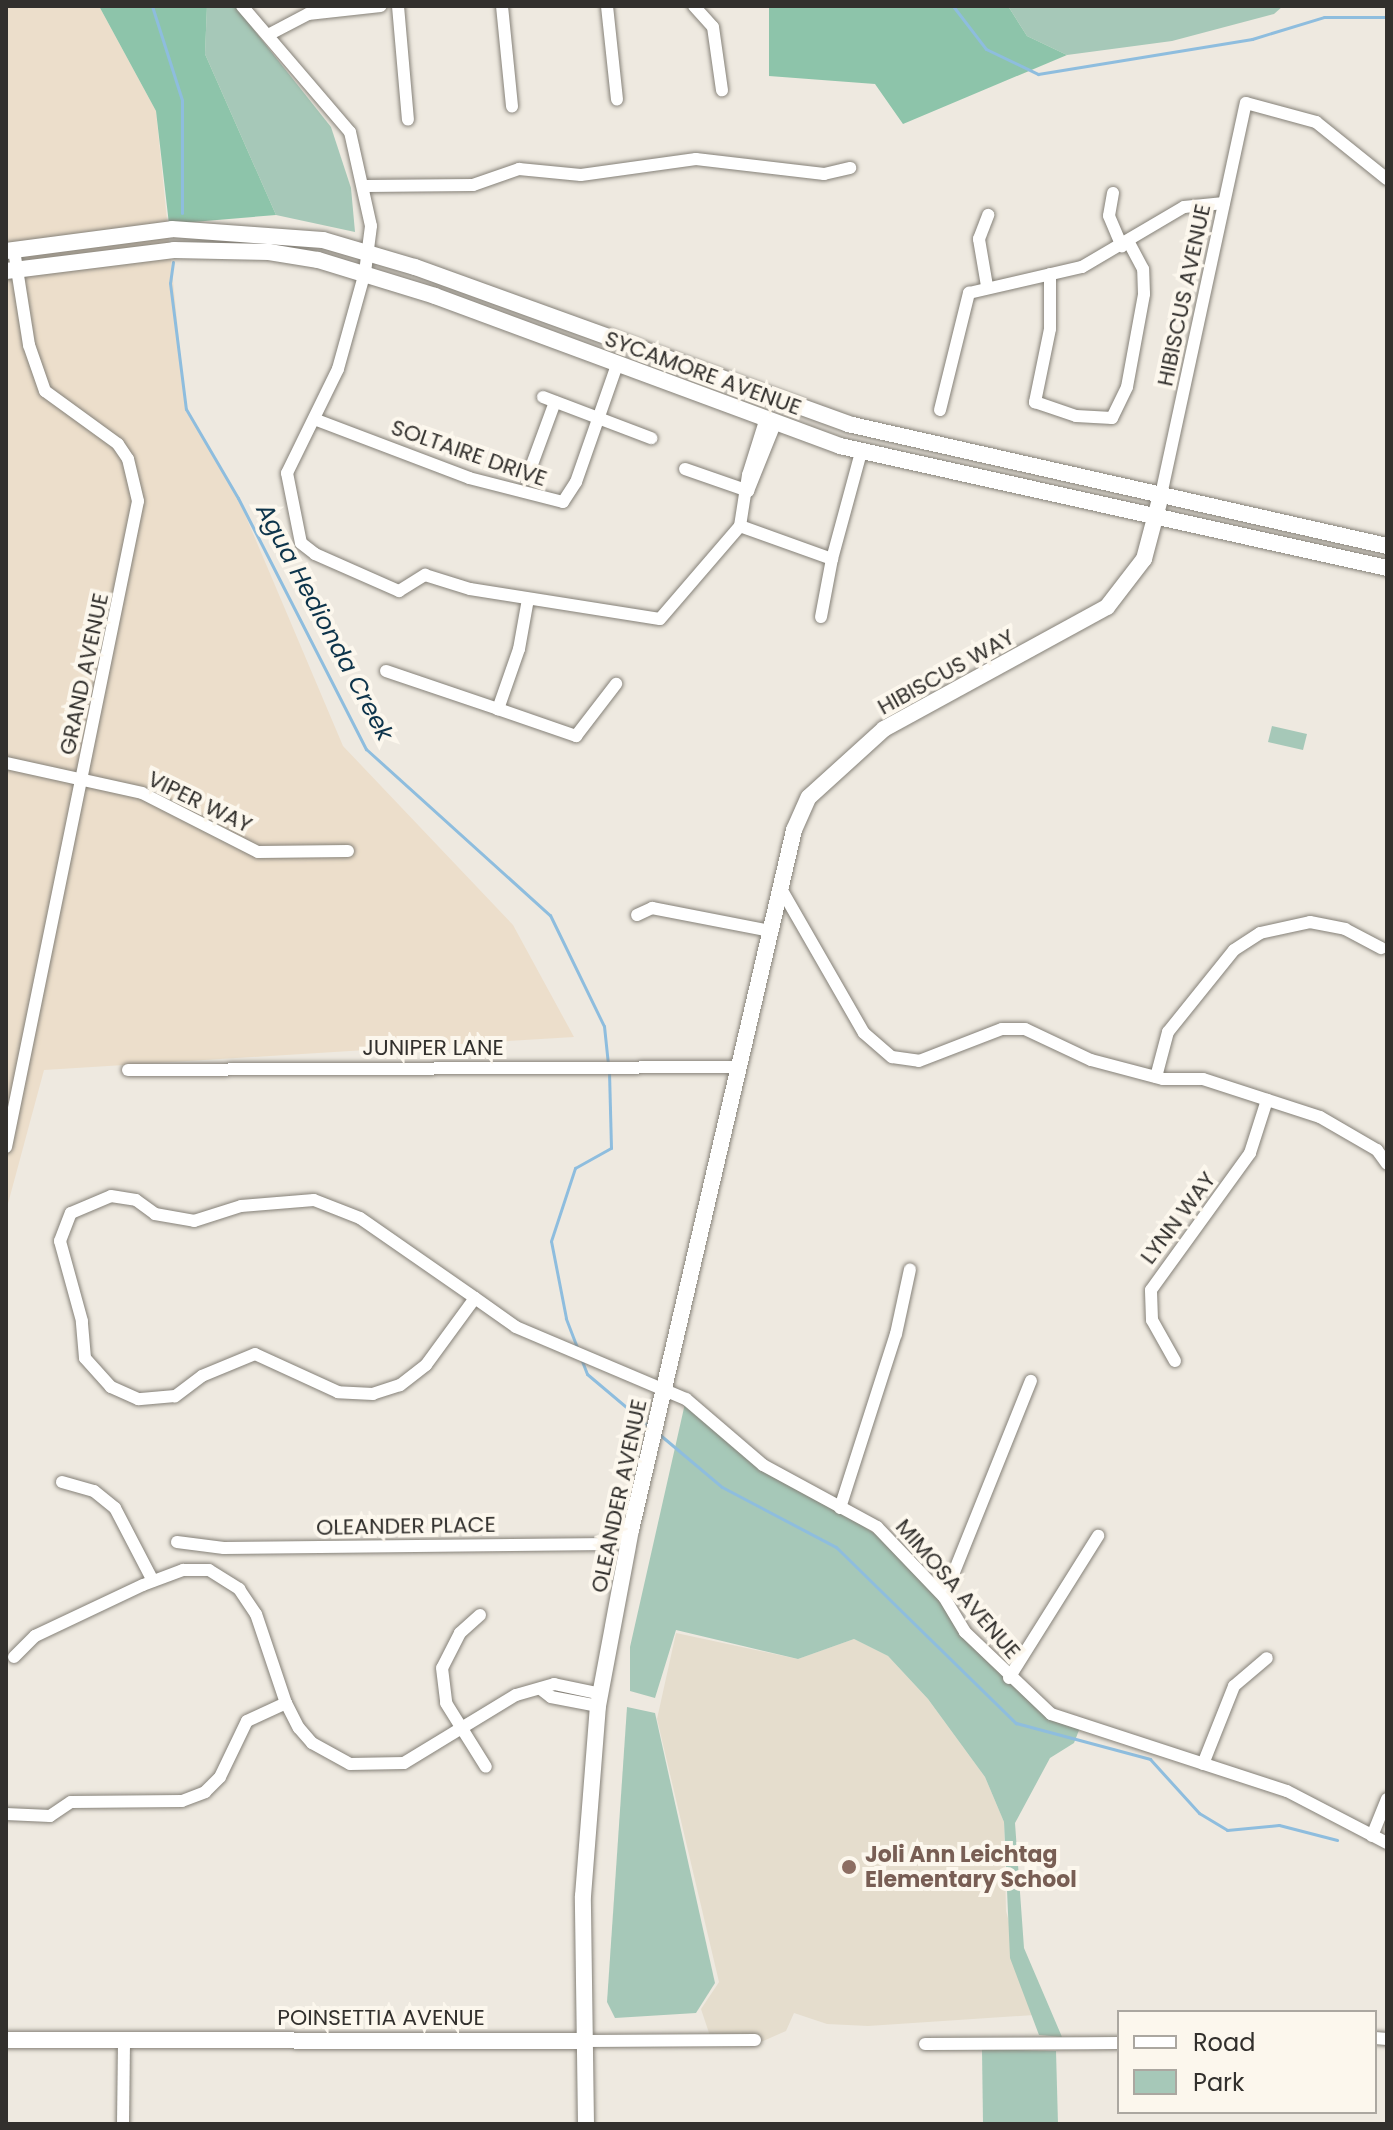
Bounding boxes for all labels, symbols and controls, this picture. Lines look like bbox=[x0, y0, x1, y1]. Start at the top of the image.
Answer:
street label: HIBISCUS AVENUE bbox=[1152, 201, 1216, 389]
street label: SYCAMORE AVENUE bbox=[601, 325, 805, 421]
street label: SOLTAIRE DRIVE bbox=[388, 414, 550, 492]
water label: Agua Hedionda Creek bbox=[250, 498, 400, 746]
street label: GRAND AVENUE bbox=[54, 591, 114, 757]
street label: HIBISCUS WAY bbox=[873, 624, 1019, 720]
street label: VIPER WAY bbox=[144, 765, 256, 839]
street label: JUNIPER LANE bbox=[362, 1035, 504, 1061]
street label: LYNN WAY bbox=[1135, 1167, 1221, 1269]
street label: OLEANDER AVENUE bbox=[586, 1397, 652, 1595]
street label: OLEANDER PLACE bbox=[316, 1511, 496, 1541]
street label: MIMOSA AVENUE bbox=[890, 1514, 1026, 1664]
place label: Joli Ann Leichtag Elementary School bbox=[865, 1841, 1077, 1892]
marker: Joli Ann Leichtag Elementary School bbox=[840, 1858, 858, 1876]
street label: POINSETTIA AVENUE bbox=[277, 2005, 485, 2031]
legend bbox=[1117, 2010, 1377, 2114]
text: Road bbox=[1193, 2026, 1255, 2059]
text: Park bbox=[1193, 2066, 1244, 2099]

